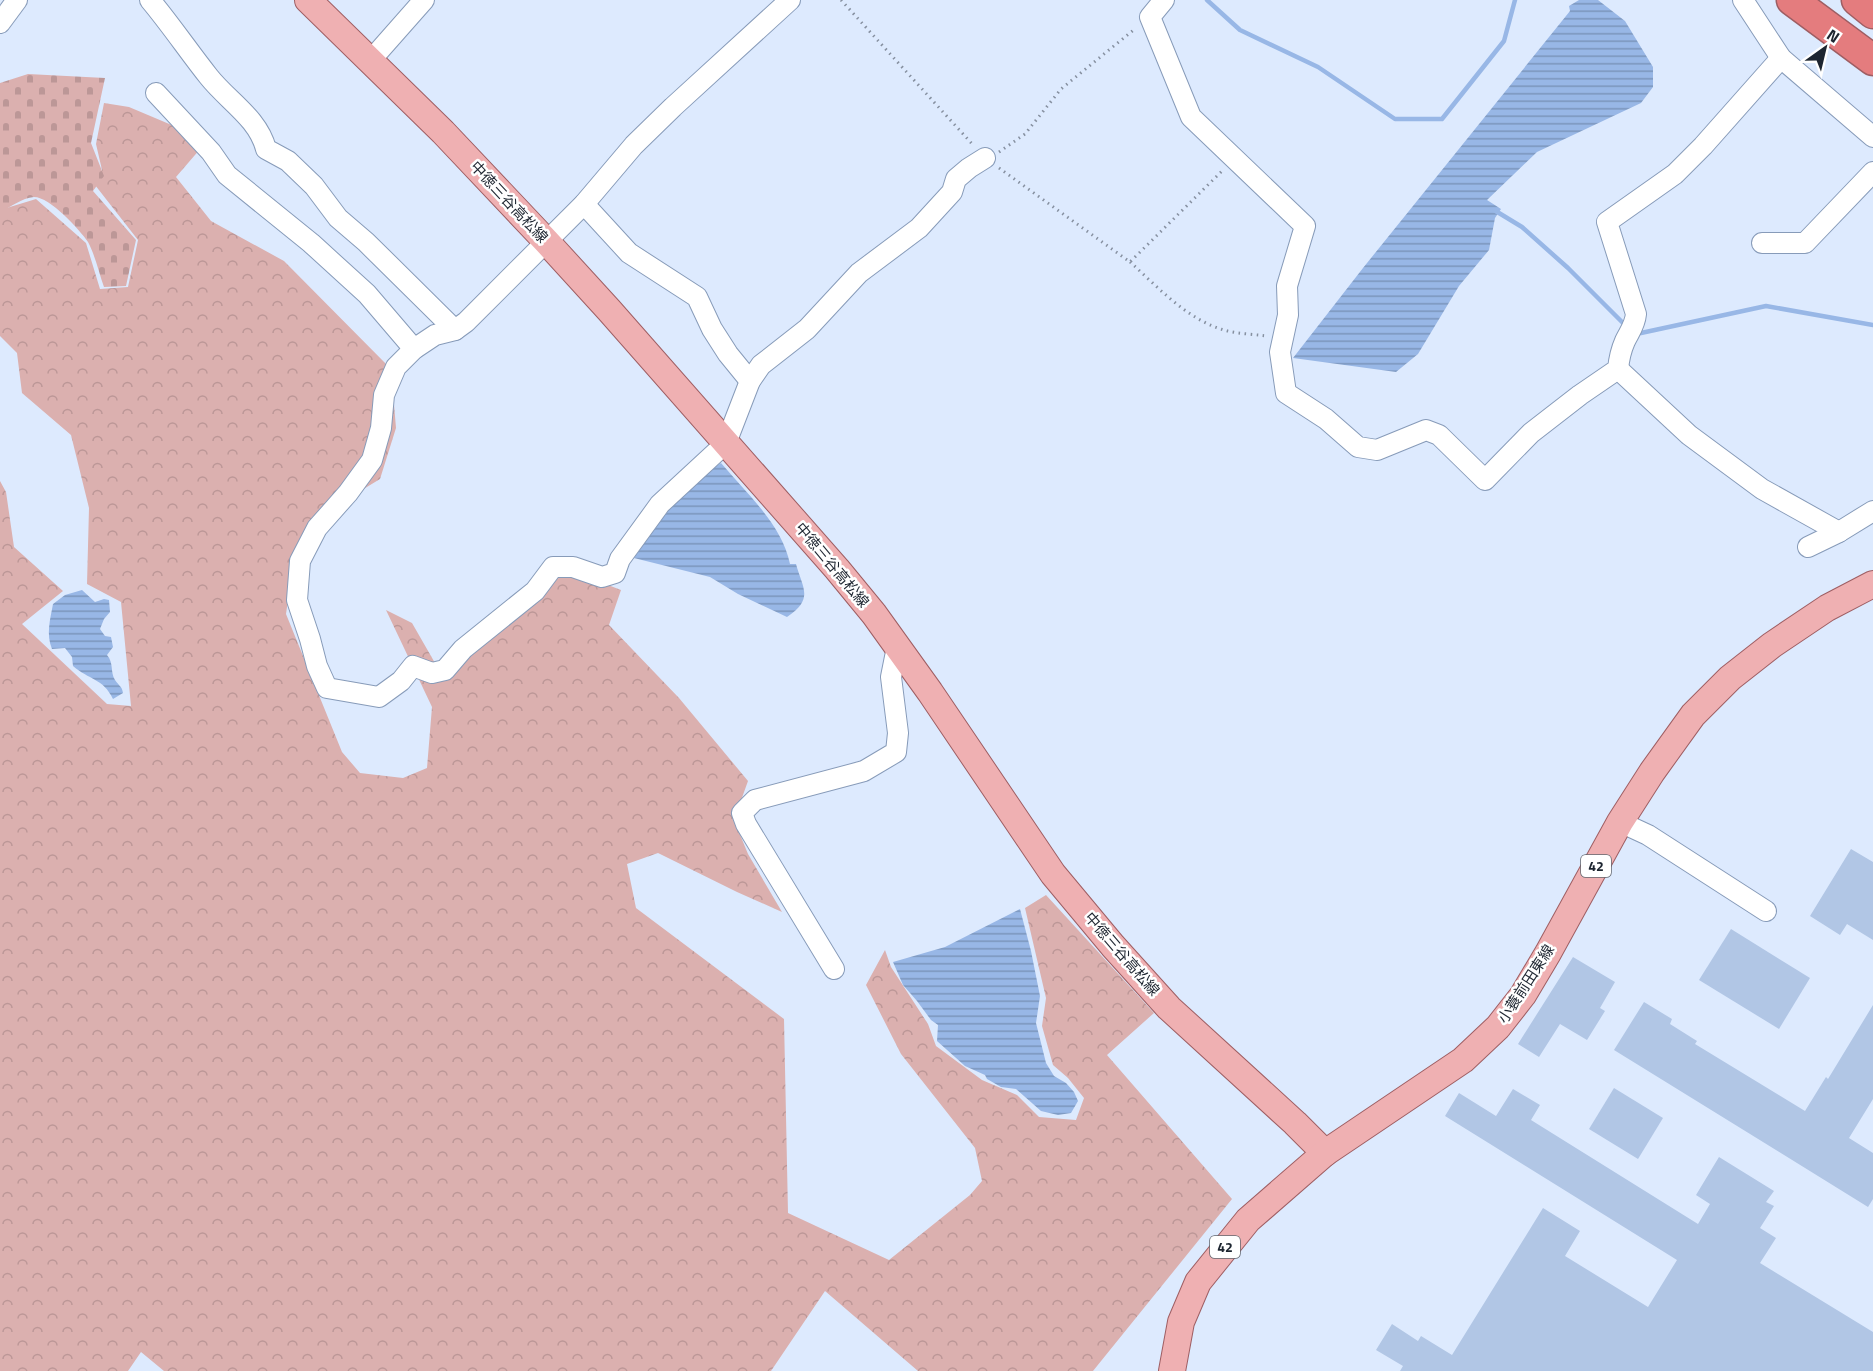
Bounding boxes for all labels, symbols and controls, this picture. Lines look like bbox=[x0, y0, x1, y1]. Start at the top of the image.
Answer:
north arrow bbox=[1795, 18, 1855, 78]
text: N bbox=[1822, 23, 1845, 49]
street label: 中徳三谷高松線 bbox=[465, 155, 554, 248]
street label: 中徳三谷高松線 bbox=[790, 517, 875, 612]
road number: 42 bbox=[1581, 855, 1611, 877]
street label: 中徳三谷高松線 bbox=[1079, 906, 1166, 1001]
street label: 小蓑前田東線 bbox=[1491, 940, 1560, 1028]
road number: 42 bbox=[1210, 1236, 1240, 1258]

